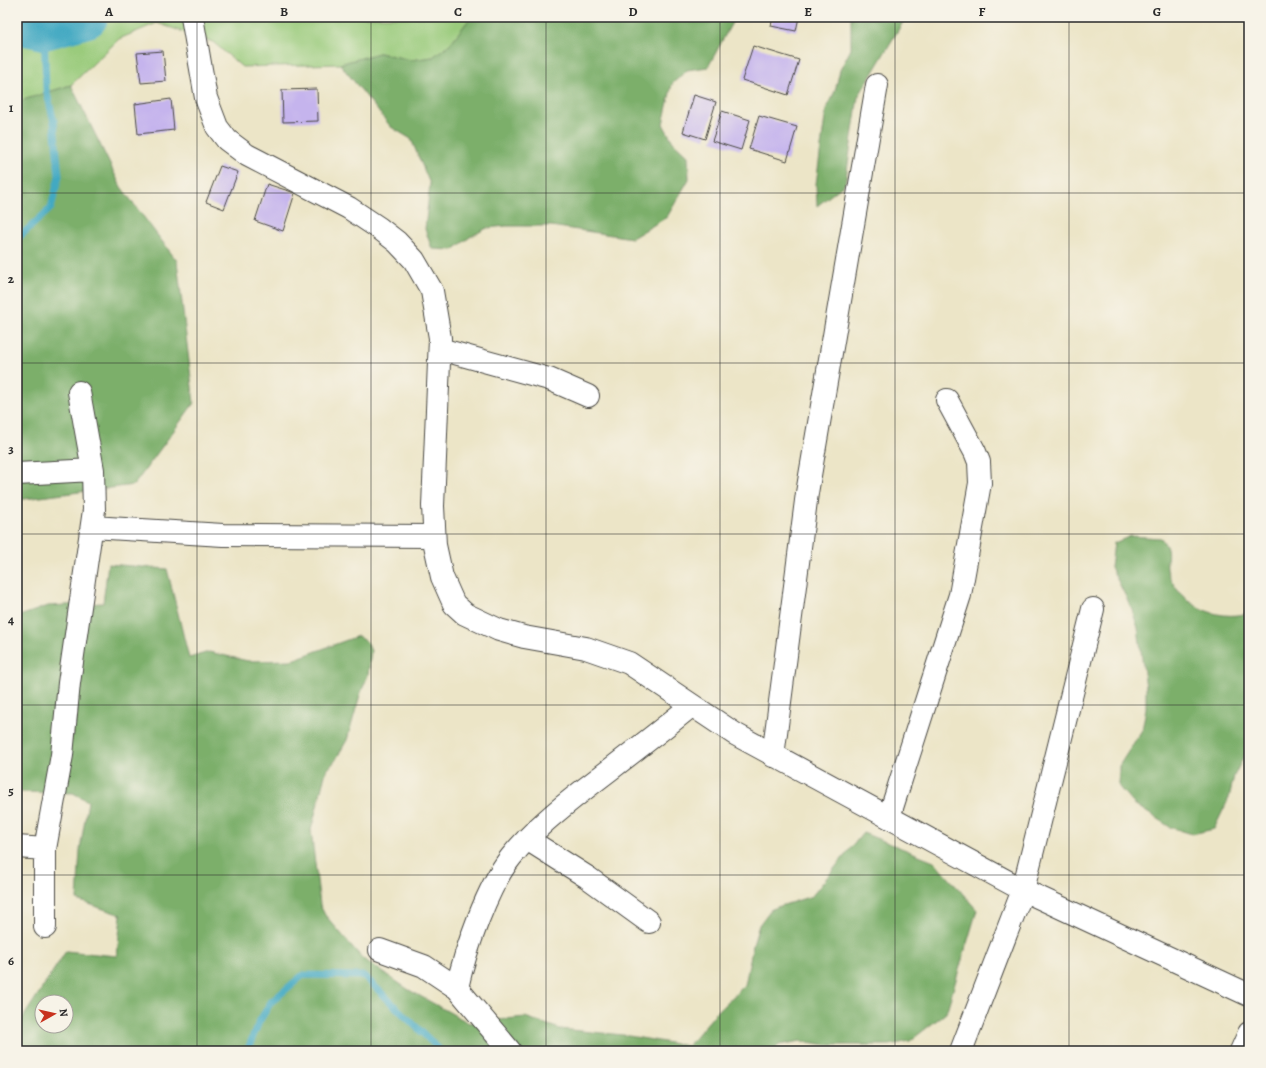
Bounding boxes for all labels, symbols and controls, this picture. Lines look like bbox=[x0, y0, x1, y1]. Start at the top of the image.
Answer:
text: A bbox=[104, 3, 114, 20]
text: B bbox=[280, 3, 288, 20]
text: C bbox=[454, 3, 462, 20]
text: D bbox=[628, 3, 638, 20]
text: E bbox=[804, 3, 812, 20]
text: F bbox=[979, 3, 986, 20]
text: G bbox=[1153, 3, 1161, 20]
text: 1 bbox=[9, 99, 14, 116]
text: 2 bbox=[8, 270, 15, 287]
text: 3 bbox=[8, 440, 14, 457]
text: 4 bbox=[8, 611, 14, 628]
text: 5 bbox=[8, 782, 14, 799]
text: 6 bbox=[8, 952, 14, 969]
north arrow bbox=[34, 994, 74, 1034]
text: N bbox=[55, 1008, 71, 1018]

